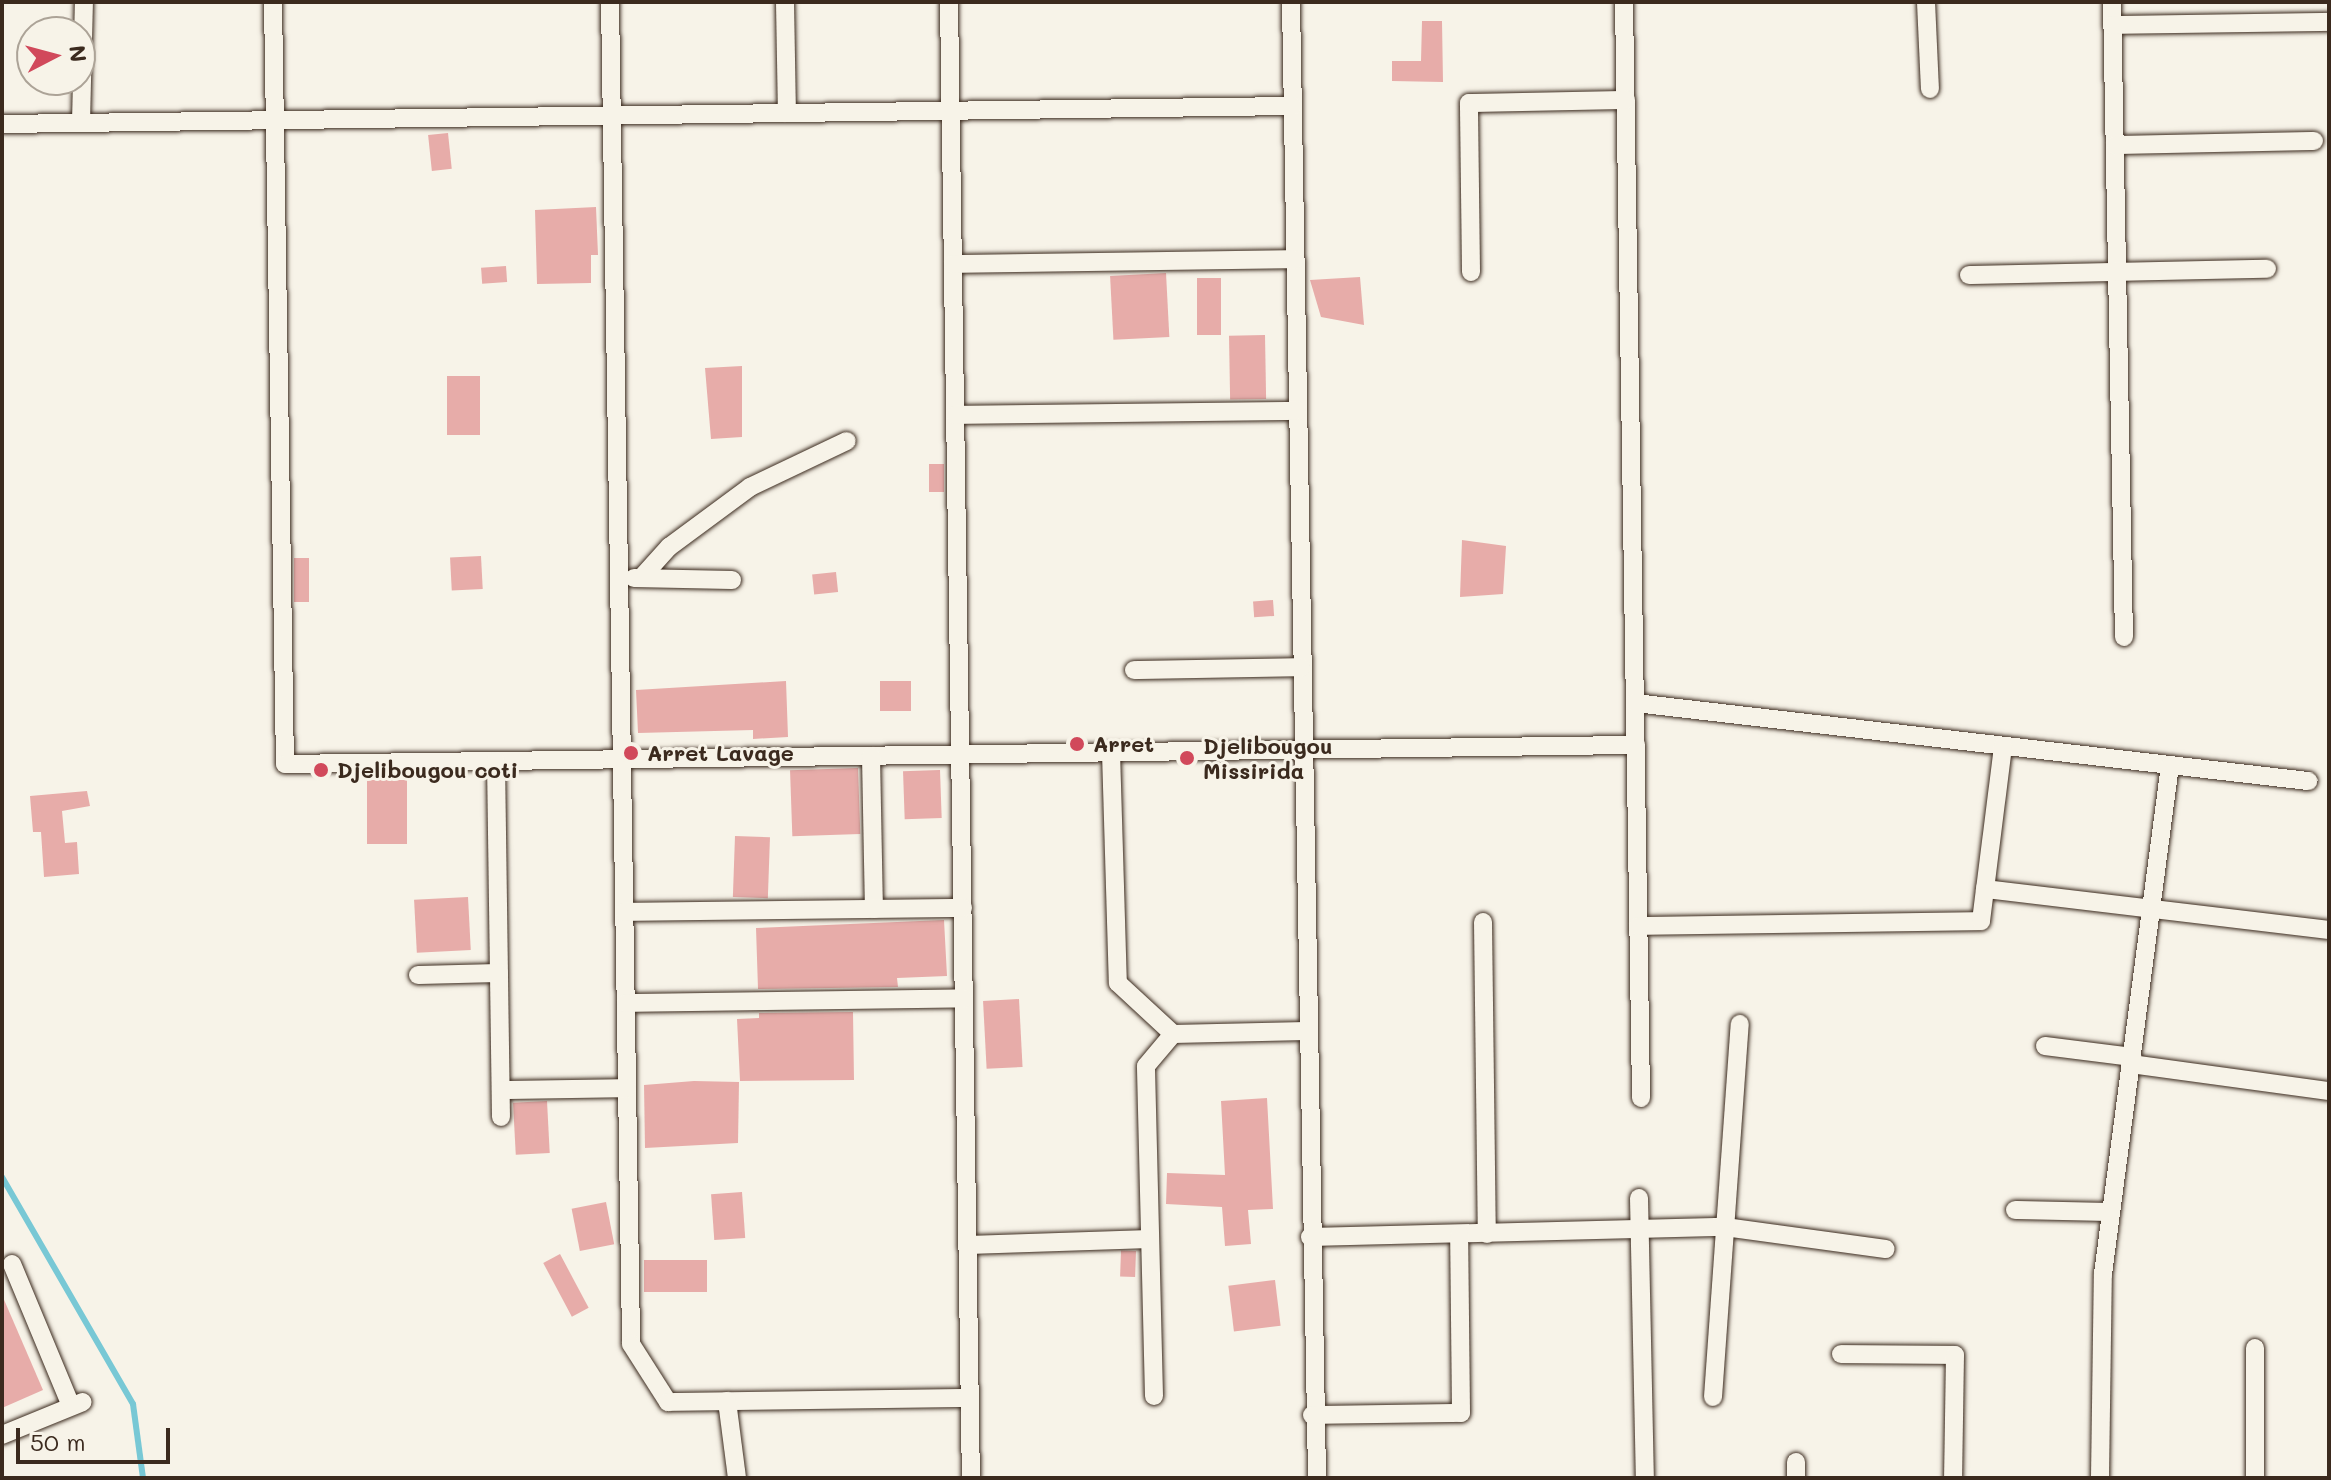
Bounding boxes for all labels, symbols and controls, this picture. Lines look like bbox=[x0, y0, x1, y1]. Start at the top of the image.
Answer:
north arrow bbox=[16, 16, 96, 96]
text: N bbox=[63, 44, 94, 63]
place label: Arret bbox=[1093, 731, 1154, 757]
place label: Djelibougou Missirida bbox=[1203, 732, 1333, 784]
marker: Arret bbox=[1068, 735, 1086, 753]
place label: Arret Lavage bbox=[647, 740, 794, 766]
marker: Arret Lavage bbox=[622, 744, 640, 762]
marker: Djelibougou Missirida bbox=[1178, 749, 1196, 767]
place label: Djelibougou coti bbox=[337, 757, 518, 783]
marker: Djelibougou coti bbox=[312, 761, 330, 779]
scale bar bbox=[20, 1412, 174, 1462]
text: 50 m bbox=[30, 1426, 86, 1457]

